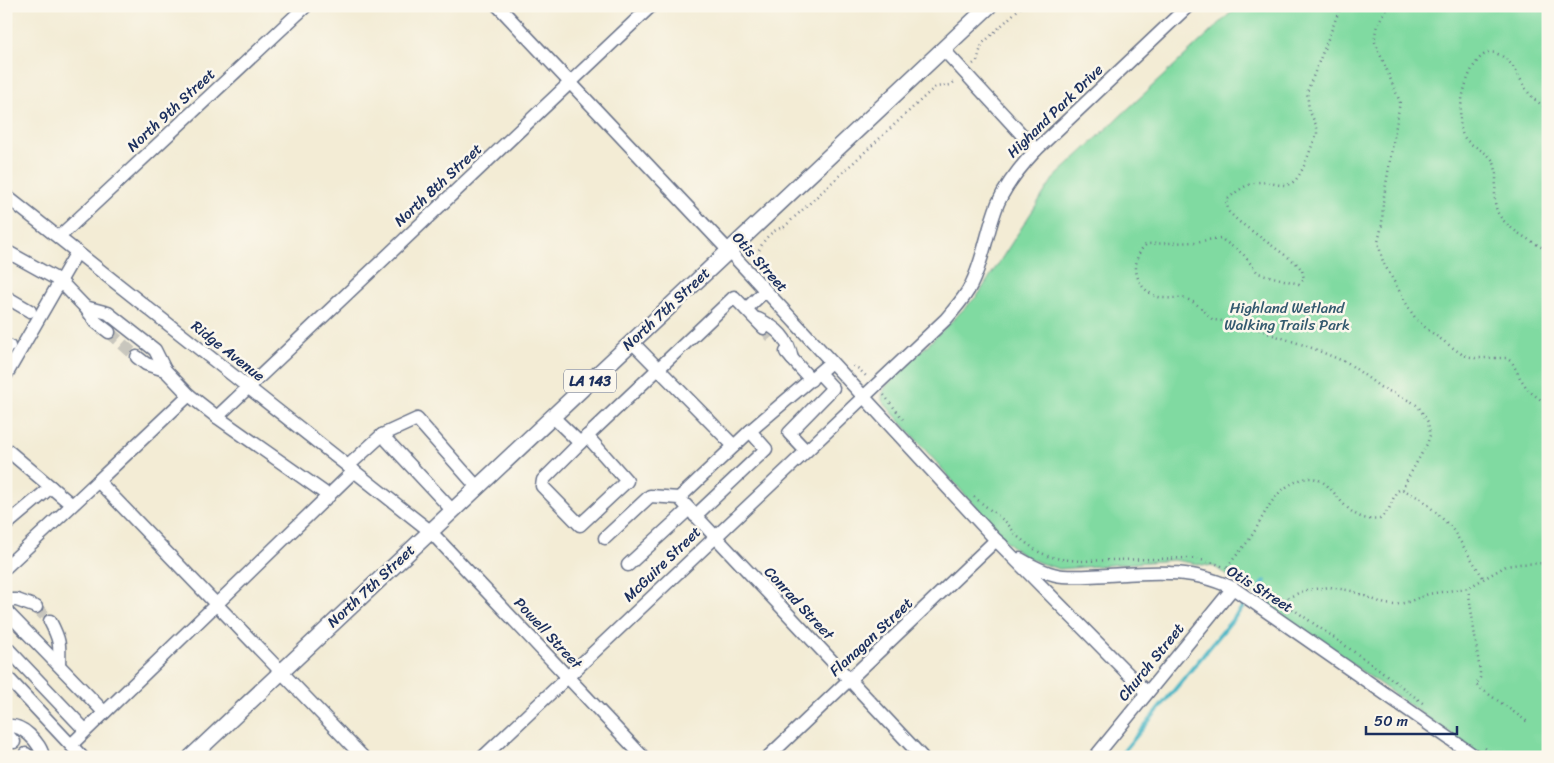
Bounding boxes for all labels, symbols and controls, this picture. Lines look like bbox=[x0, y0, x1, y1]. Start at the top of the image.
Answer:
street label: Highand Park Drive bbox=[1001, 58, 1110, 164]
street label: North 9th Street bbox=[121, 61, 222, 158]
street label: North 8th Street bbox=[388, 137, 489, 233]
street label: Otis Street bbox=[725, 226, 795, 299]
street label: North 7th Street bbox=[616, 261, 716, 357]
park label: Highland Wetland Walking Trails Park bbox=[1224, 295, 1350, 338]
street label: Ridge Avenue bbox=[185, 314, 271, 389]
road number: LA 143 bbox=[564, 370, 616, 392]
street label: McGuire Street bbox=[617, 519, 708, 608]
street label: North 7th Street bbox=[321, 538, 421, 634]
street label: Otis Street bbox=[1222, 558, 1299, 620]
street label: Conrad Street bbox=[758, 560, 841, 647]
street label: Powell Street bbox=[508, 591, 589, 676]
street label: Flanagan Street bbox=[823, 591, 919, 683]
street label: Church Street bbox=[1111, 617, 1191, 707]
scale bar bbox=[1366, 703, 1458, 735]
text: 50 m bbox=[1374, 708, 1409, 734]

